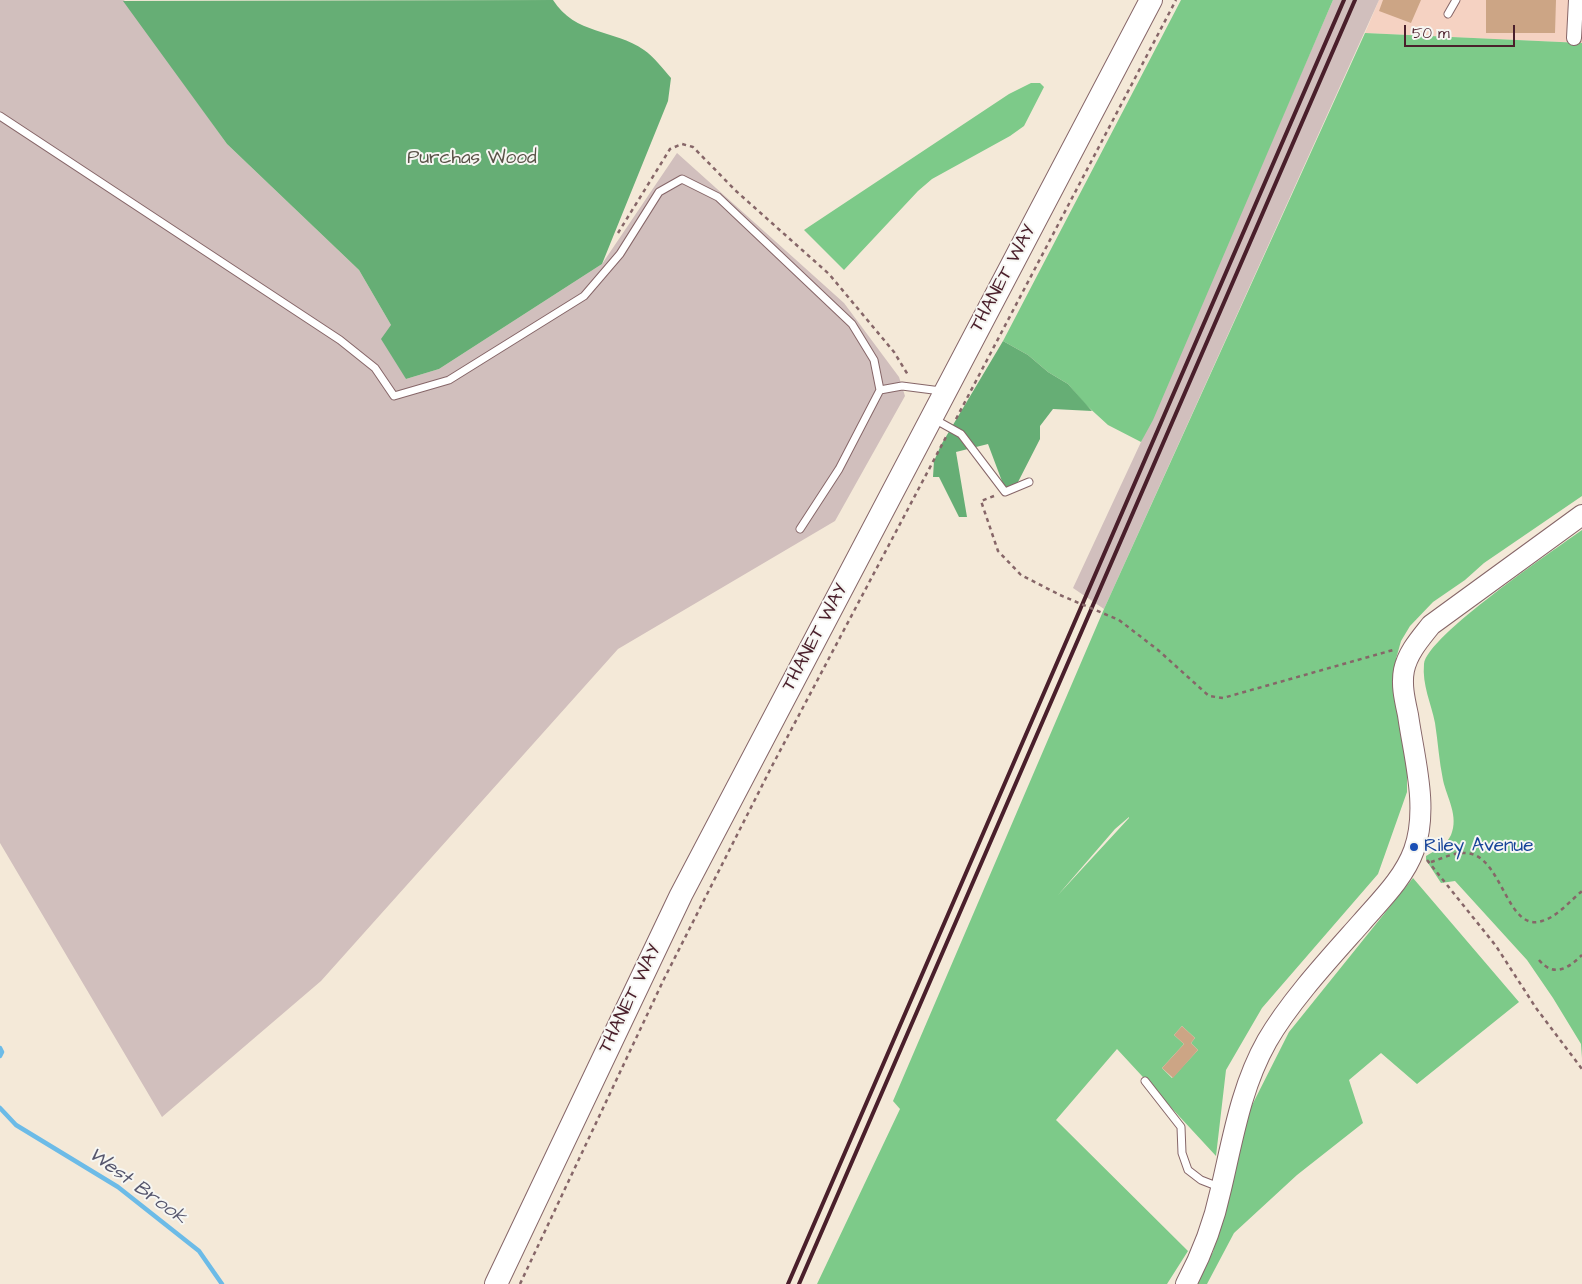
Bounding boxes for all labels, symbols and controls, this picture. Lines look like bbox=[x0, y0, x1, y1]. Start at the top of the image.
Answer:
scale bar bbox=[1407, 15, 1518, 47]
text: 50 m bbox=[1412, 23, 1450, 44]
park label: Purchas Wood bbox=[407, 148, 537, 170]
street label: THANET WAY bbox=[966, 221, 1042, 337]
street label: THANET WAY bbox=[778, 580, 854, 696]
place label: Riley Avenue bbox=[1424, 836, 1533, 858]
marker: Riley Avenue bbox=[1408, 841, 1420, 853]
street label: THANET WAY bbox=[595, 941, 667, 1057]
water label: West Brook bbox=[83, 1143, 191, 1231]

